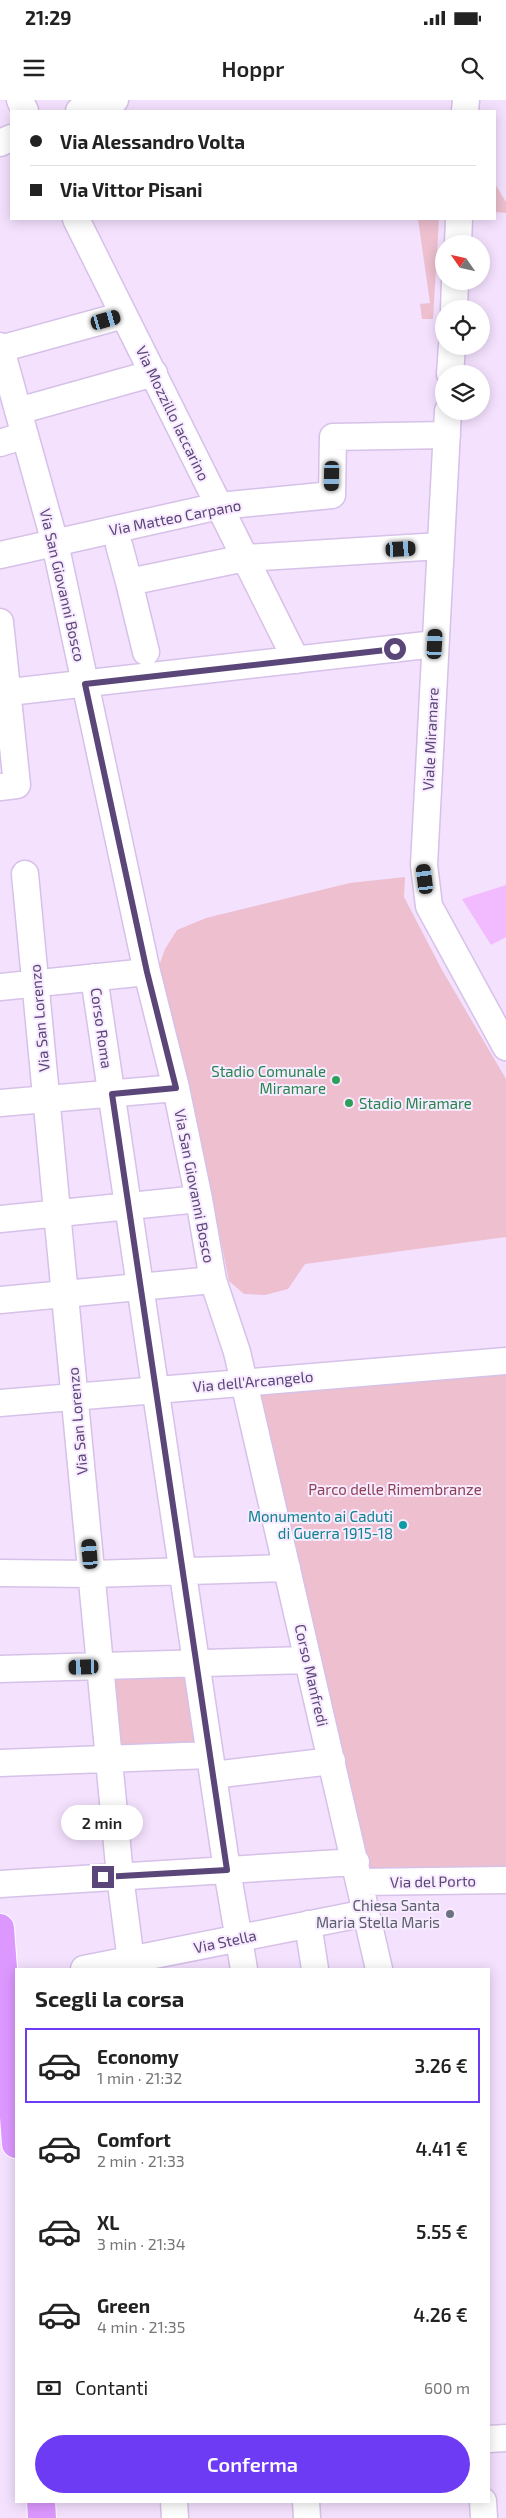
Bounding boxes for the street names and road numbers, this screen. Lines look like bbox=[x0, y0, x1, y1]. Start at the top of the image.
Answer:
street label: Via Mozzillo Iaccarino bbox=[133, 343, 213, 483]
street label: Via Matteo Carpano bbox=[107, 495, 243, 539]
street label: Via San Giovanni Bosco bbox=[37, 507, 89, 663]
street label: Viale Miramare bbox=[418, 687, 442, 791]
street label: Via San Lorenzo bbox=[25, 963, 53, 1073]
street label: Corso Roma bbox=[87, 986, 117, 1070]
street label: Via San Giovanni Bosco bbox=[171, 1107, 219, 1265]
street label: Via San Lorenzo bbox=[63, 1366, 91, 1476]
street label: Via dell'Arcangelo bbox=[192, 1367, 314, 1395]
street label: Corso Manfredi bbox=[291, 1622, 333, 1728]
street label: Via del Porto bbox=[390, 1871, 476, 1891]
street label: Via Stella bbox=[192, 1926, 258, 1956]

